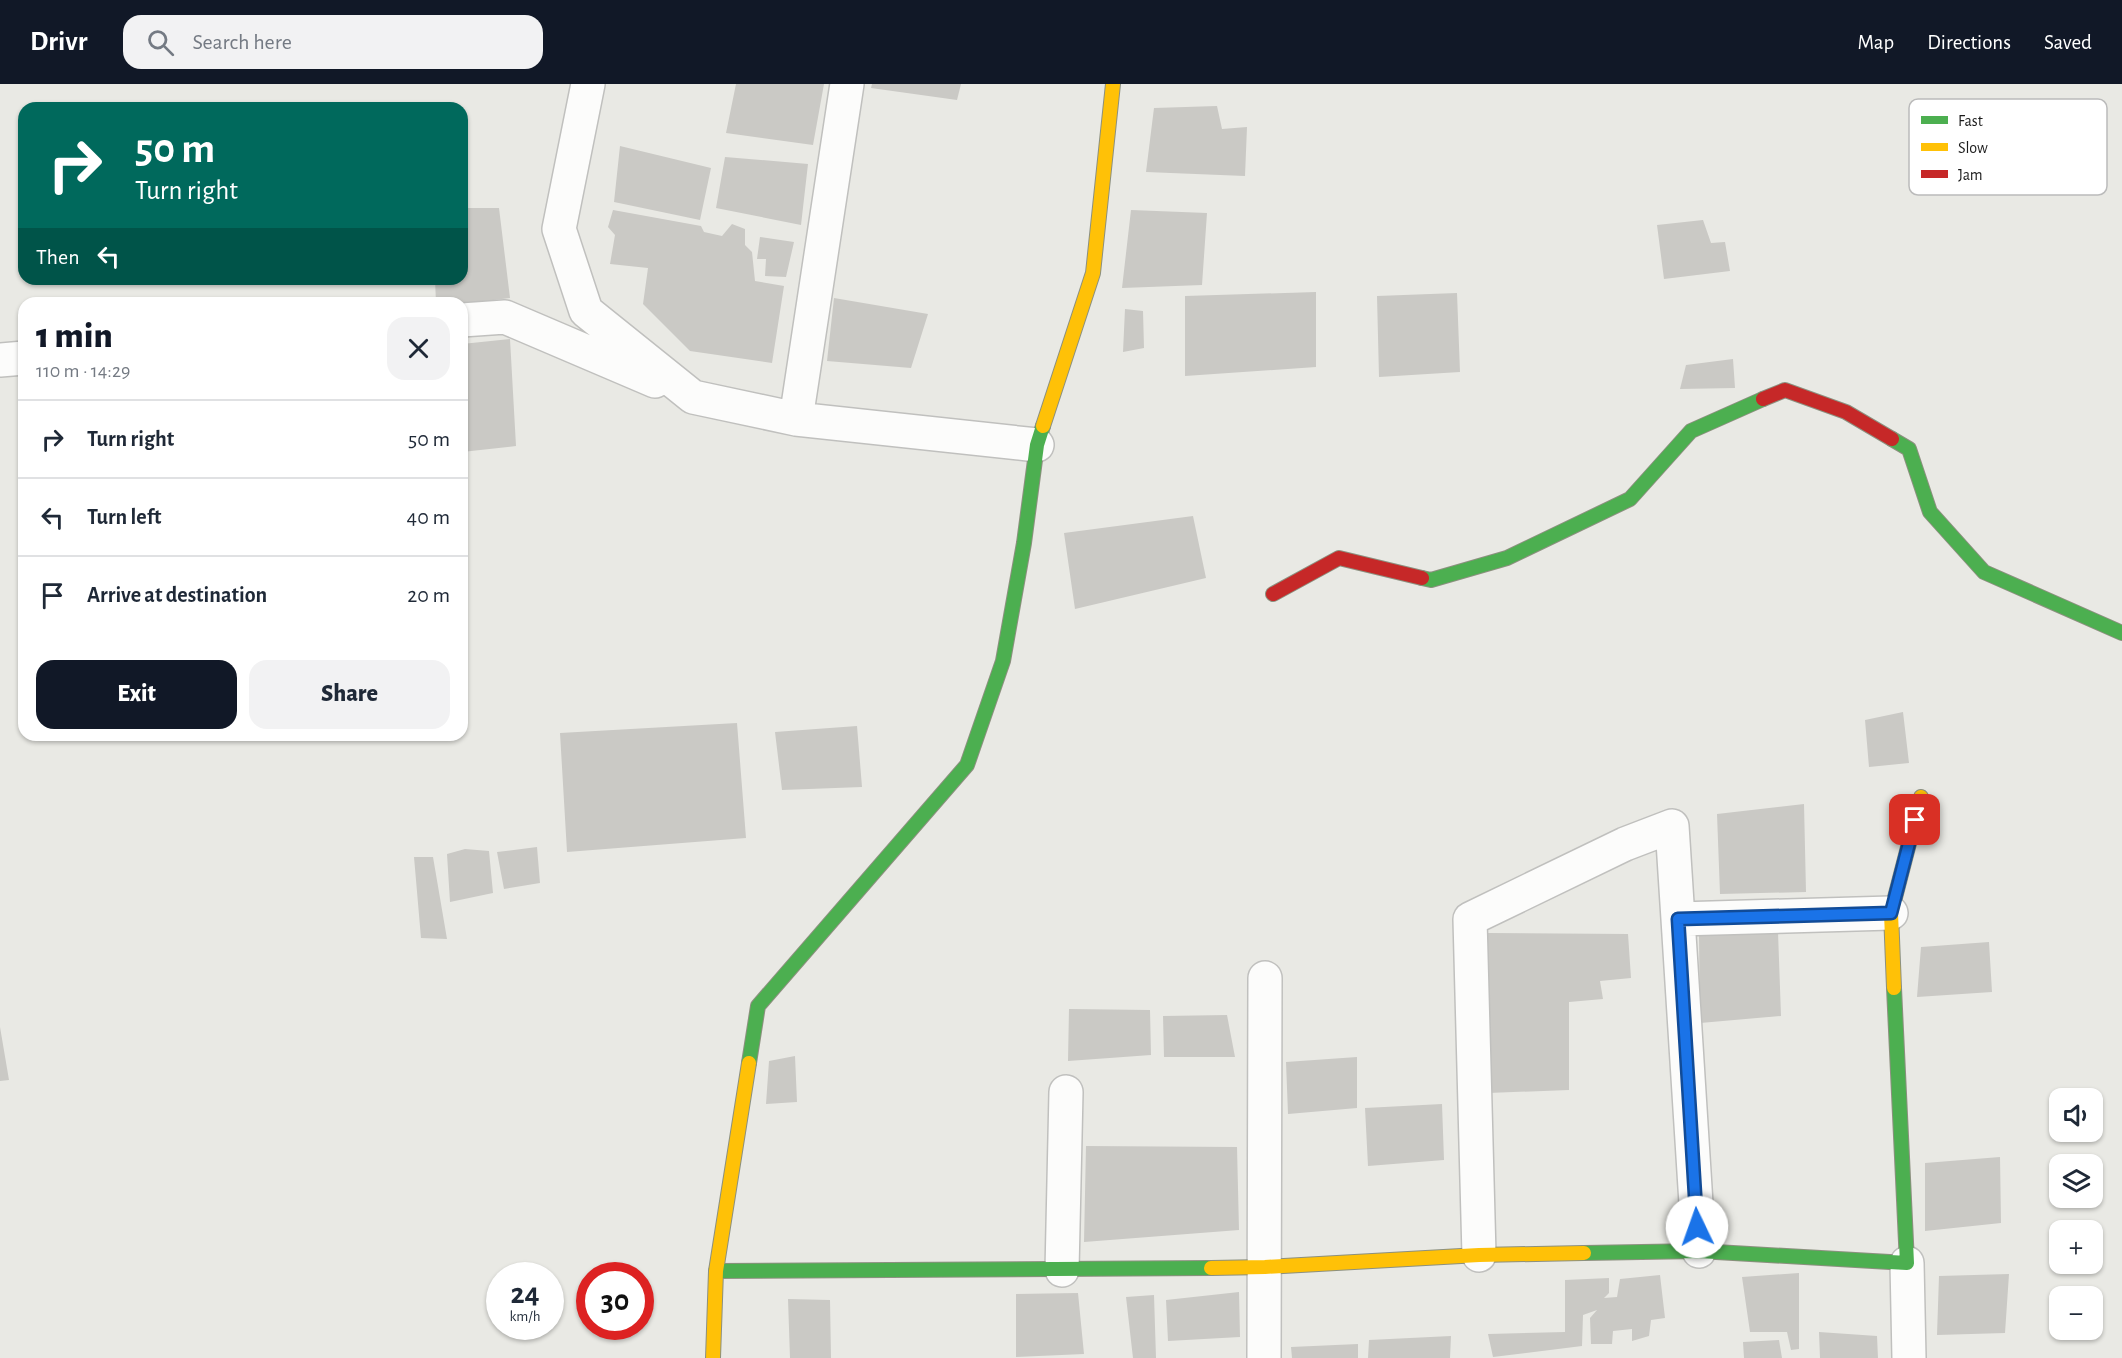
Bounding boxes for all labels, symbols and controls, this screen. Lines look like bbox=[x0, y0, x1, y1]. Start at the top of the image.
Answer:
search box bbox=[123, 15, 543, 69]
icon: search bbox=[144, 26, 177, 59]
text: Drivr bbox=[30, 28, 87, 56]
text: Search here bbox=[192, 31, 292, 53]
text: Map bbox=[1858, 32, 1894, 53]
text: Directions bbox=[1927, 32, 2011, 53]
text: Saved bbox=[2044, 32, 2092, 53]
legend bbox=[1909, 99, 2107, 195]
text: Fast bbox=[1958, 113, 1983, 129]
icon: right bbox=[36, 126, 114, 204]
text: 50 m bbox=[135, 128, 215, 170]
text: Slow bbox=[1958, 140, 1988, 156]
text: Jam bbox=[1958, 167, 1983, 183]
text: Turn right bbox=[135, 177, 238, 204]
icon: left bbox=[92, 240, 125, 273]
text: Then bbox=[36, 246, 80, 268]
button: close bbox=[387, 317, 450, 380]
text: 1 min bbox=[36, 318, 113, 354]
text: 110 m · 14:29 bbox=[36, 361, 130, 381]
icon: right bbox=[36, 423, 69, 456]
text: Turn right bbox=[87, 428, 174, 450]
text: 50 m bbox=[408, 428, 450, 450]
icon: left bbox=[36, 501, 69, 534]
text: Turn left bbox=[87, 506, 161, 528]
text: 40 m bbox=[407, 506, 450, 528]
icon: arrive bbox=[36, 579, 69, 612]
text: Arrive at destination bbox=[87, 584, 267, 606]
text: 20 m bbox=[407, 584, 450, 606]
button: Exit bbox=[36, 660, 237, 729]
button: Share bbox=[249, 660, 450, 729]
pin bbox=[1889, 794, 1940, 845]
icon: arrive bbox=[1898, 803, 1931, 836]
map controls bbox=[2049, 1088, 2103, 1340]
button: sound bbox=[2049, 1088, 2103, 1142]
button: layers bbox=[2049, 1154, 2103, 1208]
position arrow bbox=[1665, 1195, 1729, 1259]
button: + bbox=[2049, 1220, 2103, 1274]
speed limit sign: 30 bbox=[576, 1262, 654, 1340]
text: 24 bbox=[510, 1279, 540, 1309]
button: − bbox=[2049, 1286, 2103, 1340]
text: km/h bbox=[510, 1309, 540, 1324]

